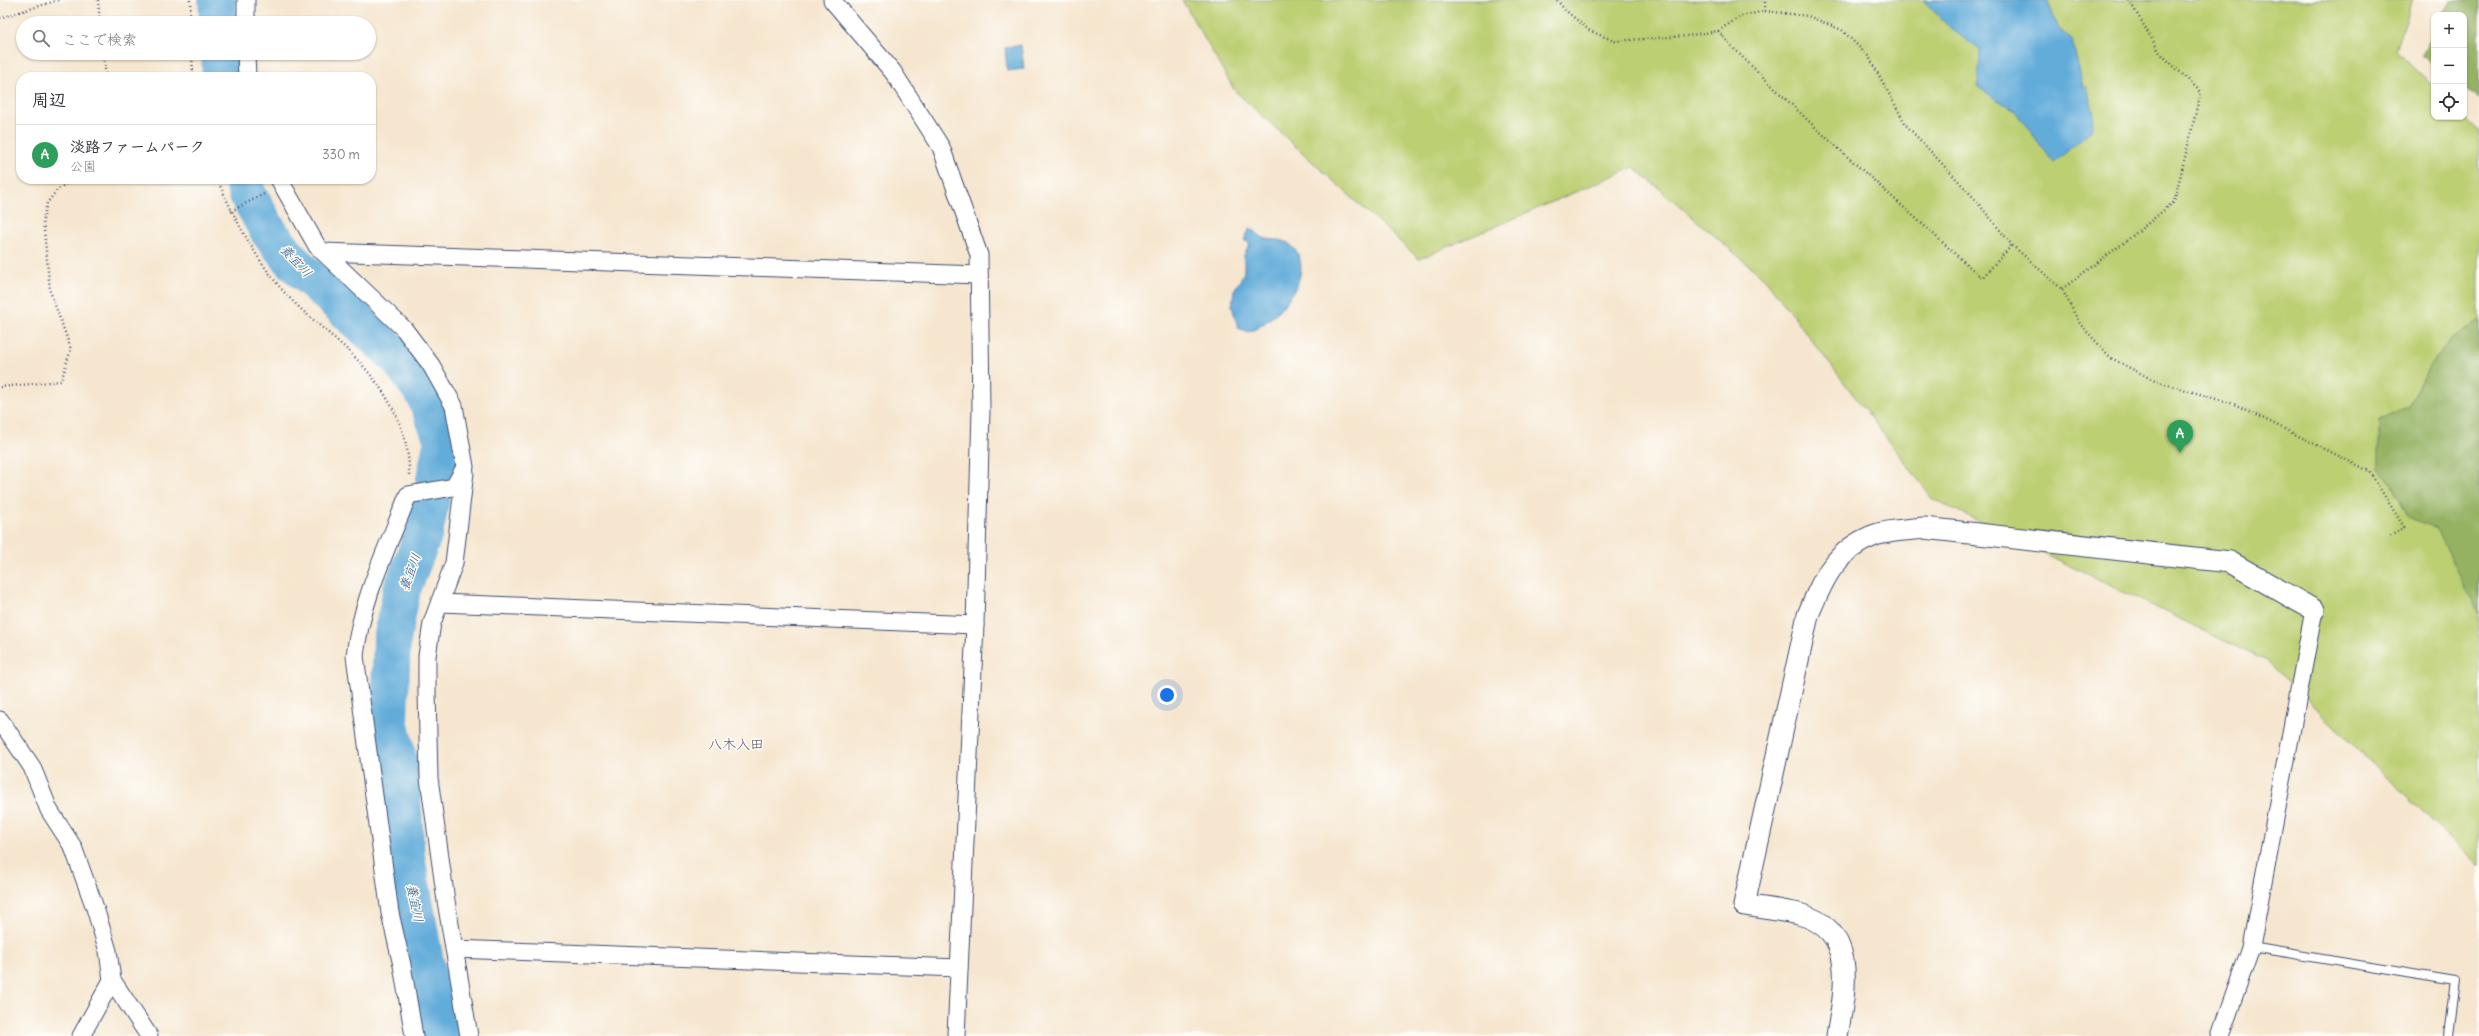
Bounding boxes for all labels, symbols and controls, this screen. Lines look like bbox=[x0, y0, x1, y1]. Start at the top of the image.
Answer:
map controls bbox=[2431, 12, 2467, 120]
button: + bbox=[2431, 12, 2467, 48]
search box bbox=[16, 16, 376, 60]
icon: search bbox=[30, 27, 52, 49]
text: ここで検索 bbox=[62, 30, 137, 49]
button: − bbox=[2431, 48, 2467, 84]
button: locate bbox=[2431, 84, 2467, 120]
text: 周辺 bbox=[32, 89, 66, 111]
text: 淡路ファームパーク bbox=[70, 137, 204, 156]
text: A bbox=[41, 146, 49, 163]
text: 330 m bbox=[322, 146, 360, 163]
text: 公園 bbox=[70, 158, 96, 175]
water label: 養宜川 bbox=[276, 241, 316, 281]
pin: A bbox=[2167, 420, 2193, 453]
water label: 養宜川 bbox=[395, 551, 425, 593]
your location bbox=[1157, 685, 1177, 705]
district label: 八木入田 bbox=[708, 735, 764, 753]
water label: 養宜川 bbox=[403, 882, 427, 924]

